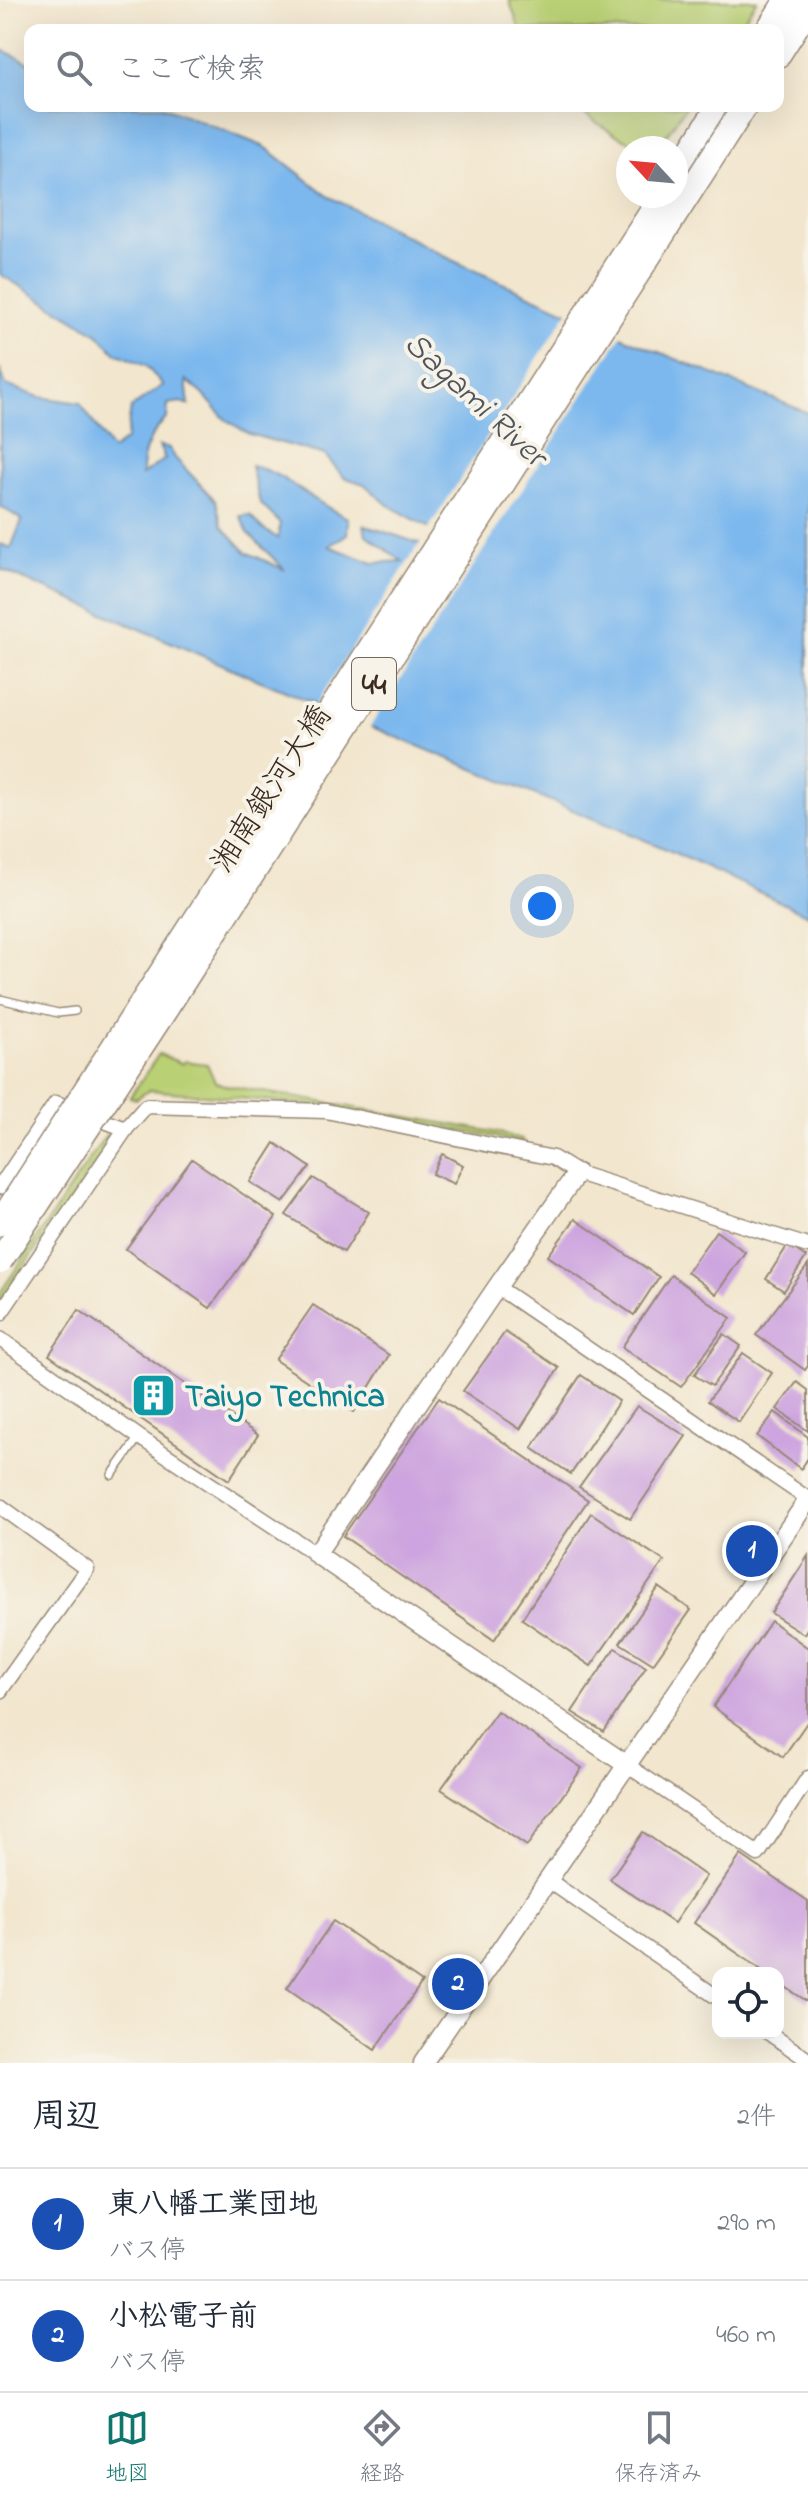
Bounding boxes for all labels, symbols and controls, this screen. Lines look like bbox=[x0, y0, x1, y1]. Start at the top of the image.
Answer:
search box bbox=[24, 24, 784, 112]
icon: search bbox=[52, 46, 96, 90]
text: ここで検索 bbox=[116, 49, 266, 93]
north arrow bbox=[616, 136, 688, 208]
water label: Sagami River bbox=[392, 321, 560, 484]
road number: 44 bbox=[352, 658, 396, 710]
street label: 湘南銀河大橋 bbox=[201, 697, 345, 883]
your location bbox=[522, 886, 562, 926]
building icon: Taiyo Technica bbox=[130, 1371, 178, 1419]
place label: Taiyo Technica bbox=[185, 1375, 385, 1423]
pin: 1 bbox=[726, 1521, 778, 1581]
pin: 2 bbox=[432, 1954, 484, 2014]
map controls bbox=[712, 1967, 784, 2039]
button: locate bbox=[712, 1967, 784, 2039]
text: 周辺 bbox=[32, 2093, 100, 2143]
text: 2件 bbox=[737, 2099, 776, 2137]
text: 東八幡工業団地 bbox=[108, 2184, 318, 2228]
text: 1 bbox=[54, 2205, 62, 2243]
text: 290 m bbox=[717, 2205, 776, 2243]
text: バス停 bbox=[108, 2233, 186, 2271]
text: 小松電子前 bbox=[108, 2296, 258, 2340]
text: 2 bbox=[52, 2317, 64, 2355]
text: 460 m bbox=[716, 2317, 776, 2355]
text: バス停 bbox=[108, 2345, 186, 2383]
tab: 地図 bbox=[105, 2406, 149, 2491]
tab: 経路 bbox=[360, 2406, 404, 2491]
tab: 保存済み bbox=[615, 2406, 703, 2491]

